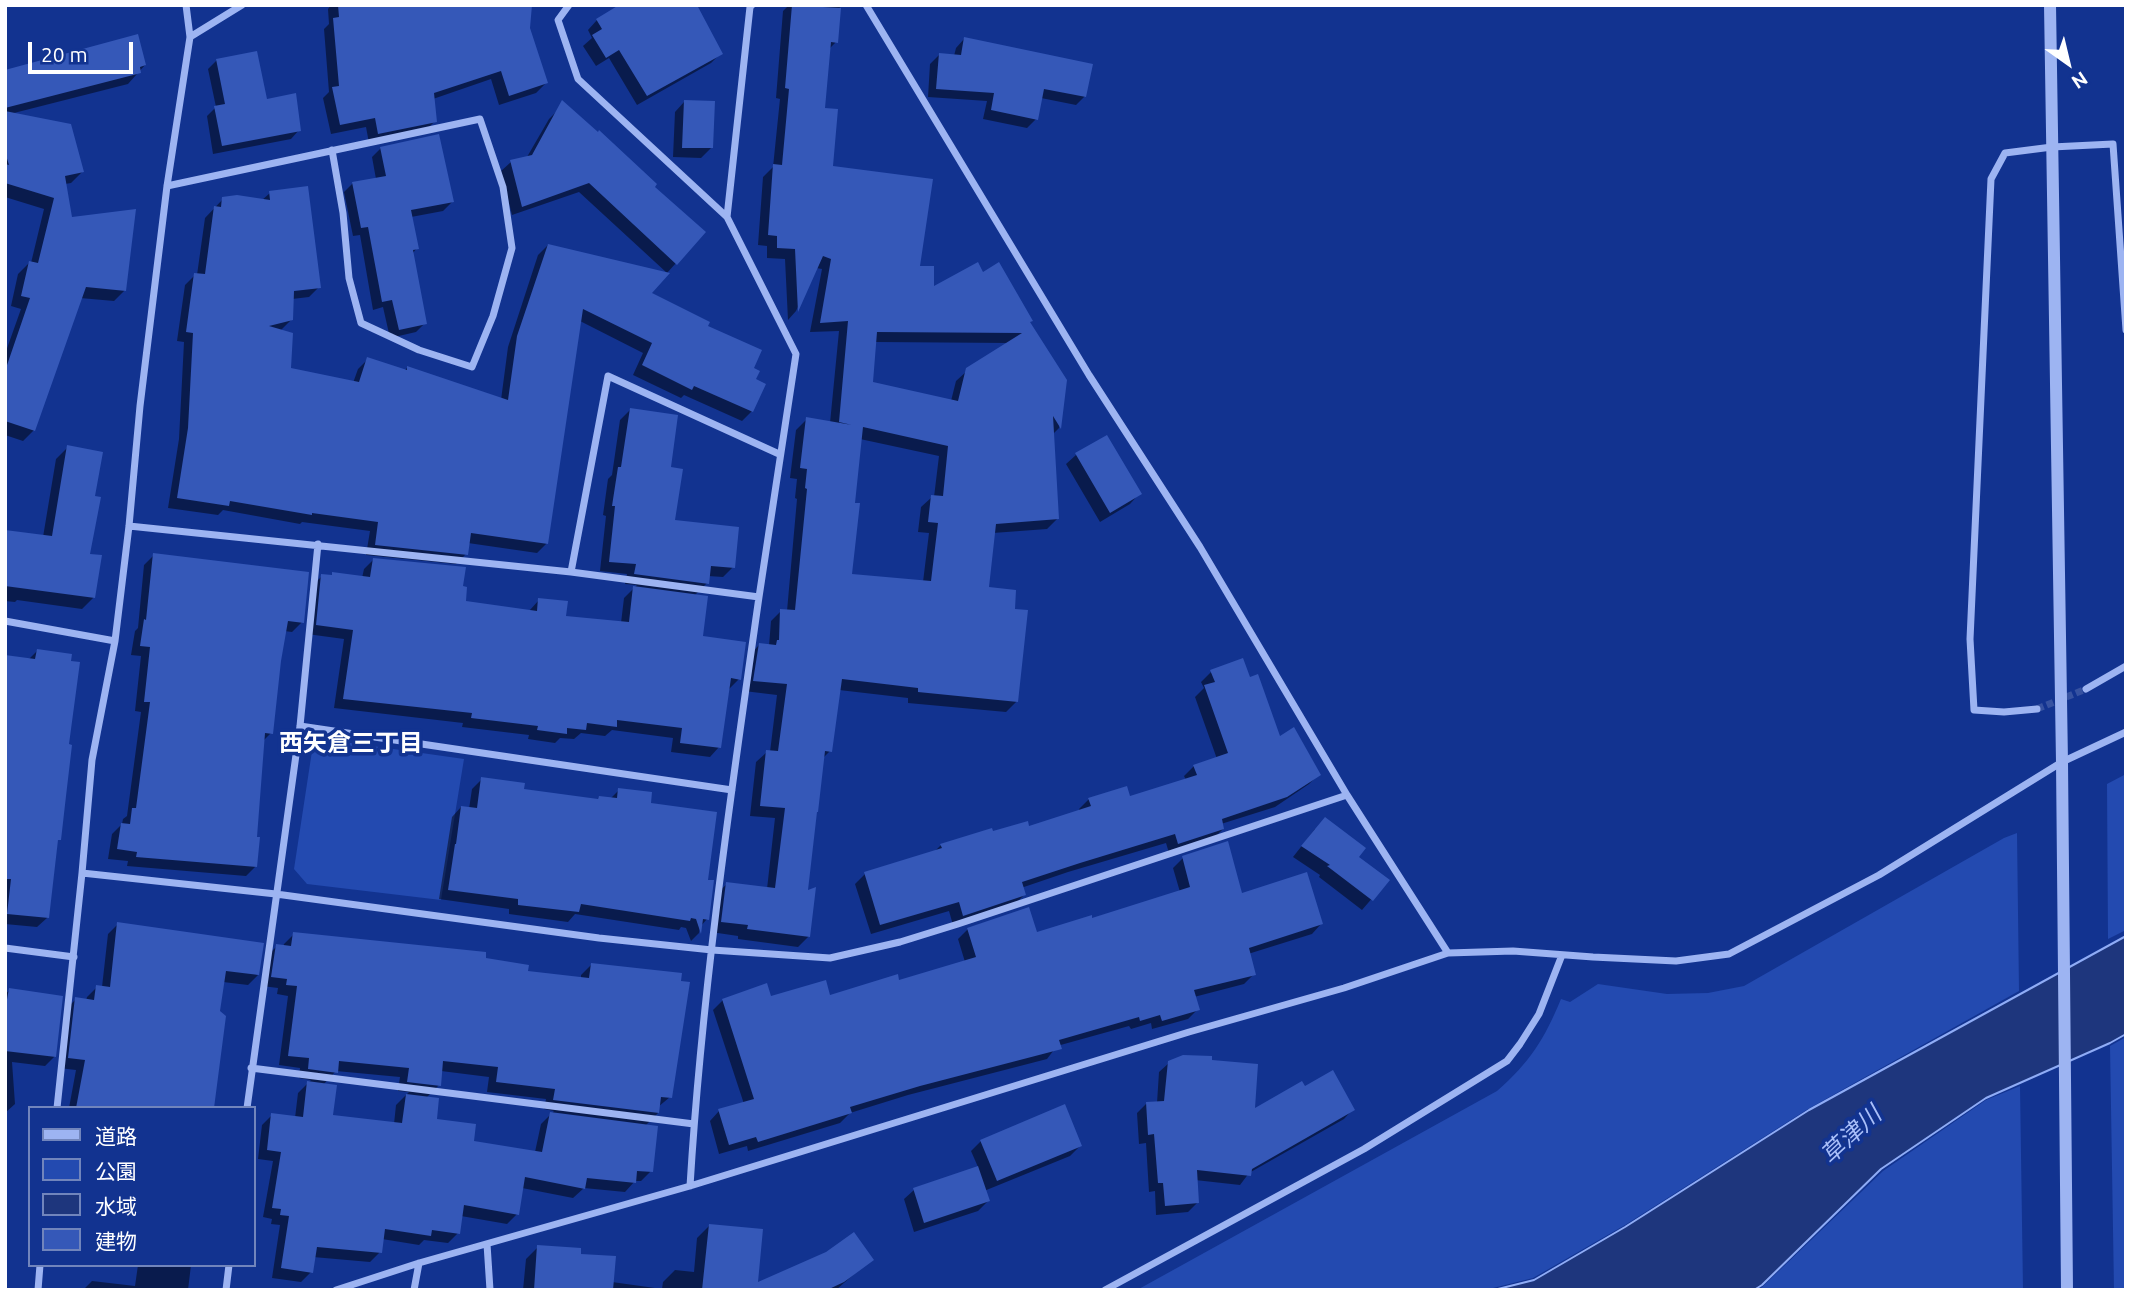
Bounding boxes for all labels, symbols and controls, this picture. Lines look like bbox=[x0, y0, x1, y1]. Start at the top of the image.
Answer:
scale bar bbox=[32, 28, 136, 72]
north arrow bbox=[2033, 28, 2103, 98]
text: 20 m bbox=[41, 42, 88, 66]
text: N bbox=[2068, 67, 2092, 93]
district label: 西矢倉三丁目 bbox=[279, 729, 423, 757]
water label: 草津川 bbox=[1815, 1100, 1887, 1170]
legend bbox=[28, 1106, 256, 1267]
text: 道路 bbox=[95, 1124, 137, 1148]
text: 公園 bbox=[95, 1159, 137, 1183]
text: 水域 bbox=[95, 1194, 137, 1218]
text: 建物 bbox=[95, 1229, 137, 1253]

